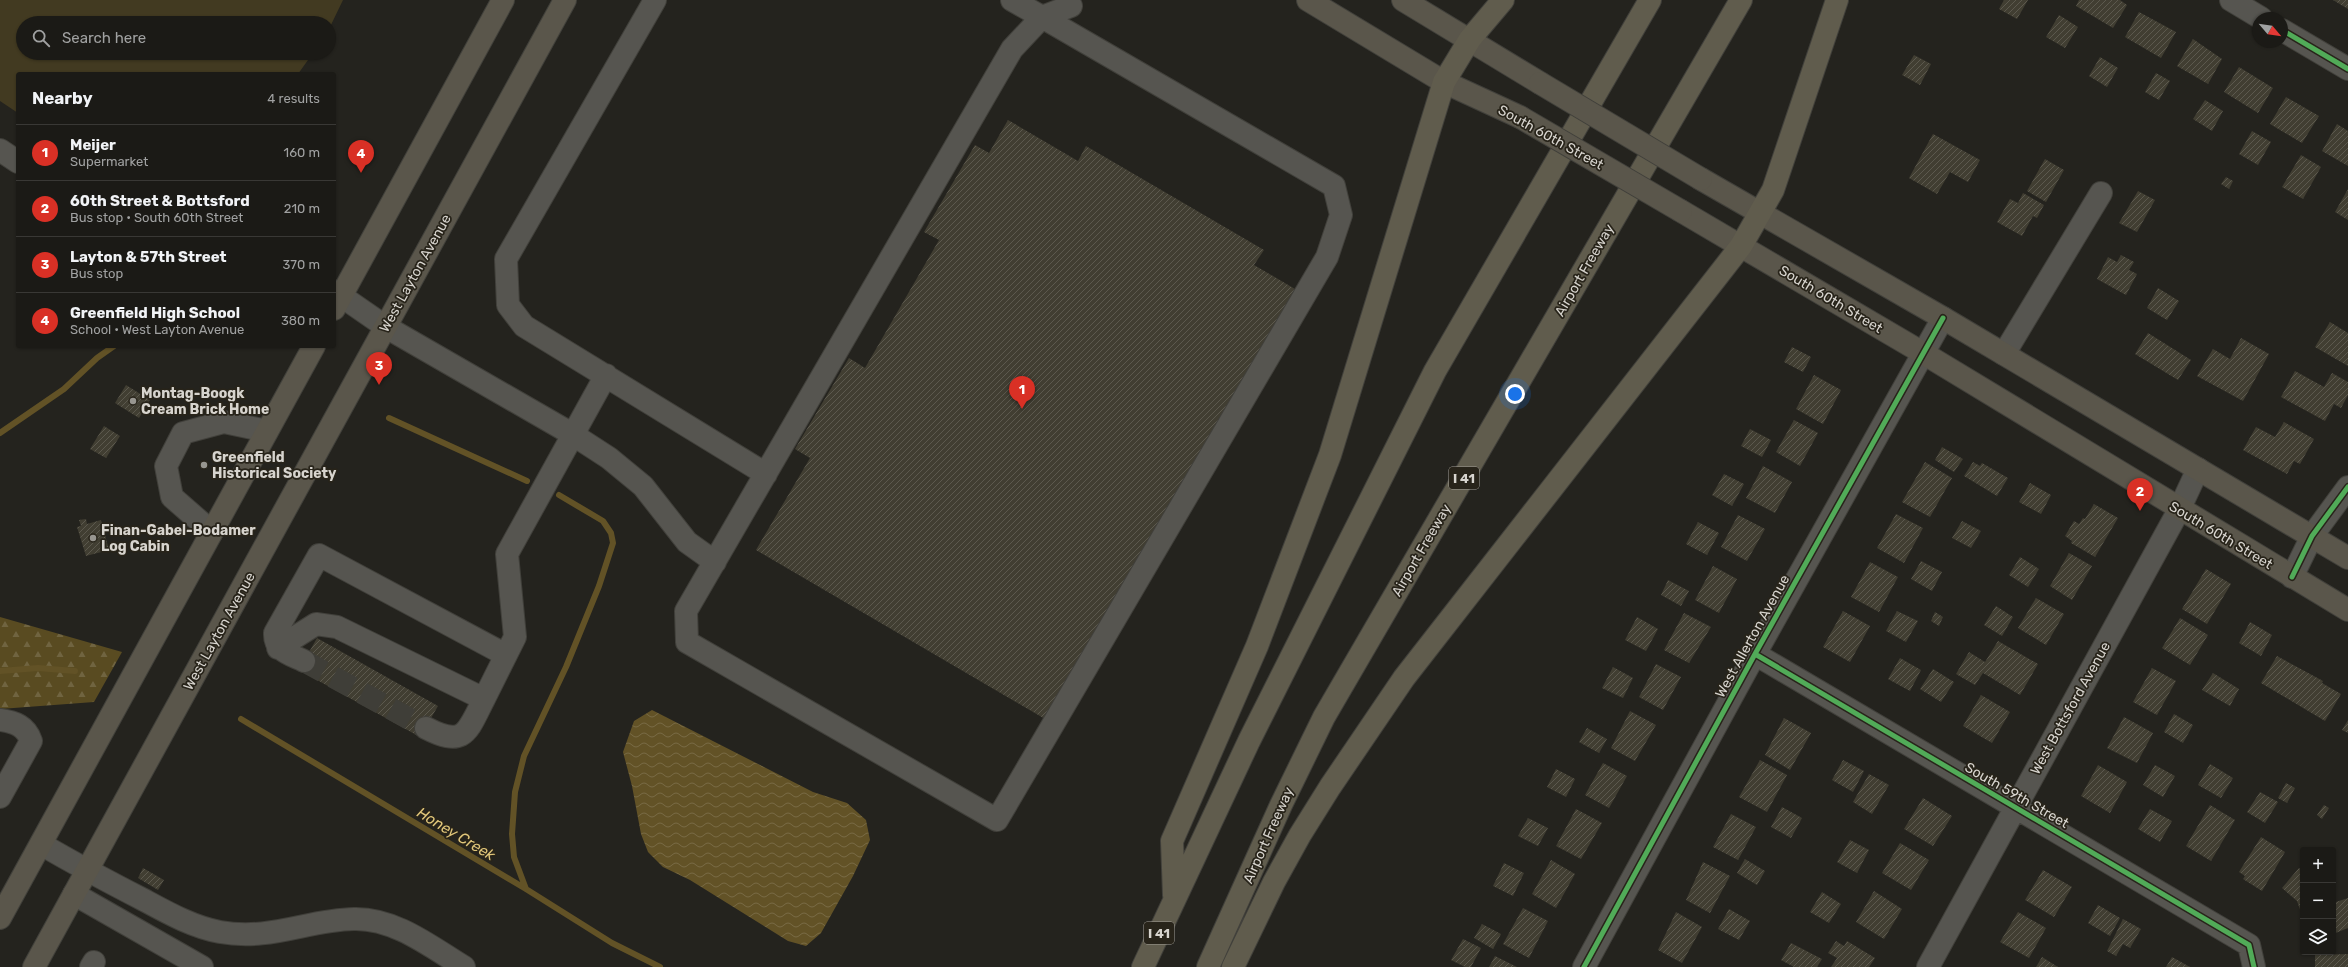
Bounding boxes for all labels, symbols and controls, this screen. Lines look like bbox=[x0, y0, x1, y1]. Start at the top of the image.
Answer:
north arrow bbox=[2252, 12, 2288, 48]
search box bbox=[16, 16, 336, 60]
icon: search bbox=[30, 27, 52, 49]
text: Search here bbox=[62, 29, 146, 47]
text: Nearby bbox=[32, 88, 93, 108]
text: 4 results bbox=[267, 91, 320, 106]
street label: South 60th Street bbox=[1495, 101, 1607, 174]
text: Meijer bbox=[70, 136, 116, 154]
pin: 4 bbox=[348, 140, 374, 173]
text: 1 bbox=[42, 145, 48, 160]
text: 160 m bbox=[284, 145, 320, 160]
text: Supermarket bbox=[70, 154, 148, 169]
text: 60th Street & Bottsford bbox=[70, 192, 250, 210]
text: 2 bbox=[41, 201, 49, 216]
text: 210 m bbox=[284, 201, 320, 216]
text: Bus stop · South 60th Street bbox=[70, 210, 243, 225]
street label: West Layton Avenue bbox=[376, 211, 455, 335]
street label: Airport Freeway bbox=[1551, 221, 1618, 319]
text: Layton & 57th Street bbox=[70, 248, 227, 266]
text: 3 bbox=[41, 257, 49, 272]
text: 370 m bbox=[283, 257, 320, 272]
street label: South 60th Street bbox=[1776, 262, 1886, 337]
text: Bus stop bbox=[70, 266, 123, 281]
text: Greenfield High School bbox=[70, 304, 240, 322]
text: 4 bbox=[41, 313, 49, 328]
text: 380 m bbox=[281, 313, 320, 328]
text: School · West Layton Avenue bbox=[70, 322, 244, 337]
pin: 3 bbox=[366, 352, 392, 385]
pin: 1 bbox=[1009, 376, 1035, 409]
your location bbox=[1505, 384, 1525, 404]
place label: Montag-Boogk Cream Brick Home bbox=[141, 385, 269, 418]
marker: Montag-Boogk Cream Brick Home bbox=[128, 396, 138, 406]
place label: Greenfield Historical Society bbox=[212, 449, 337, 482]
marker: Greenfield Historical Society bbox=[199, 460, 209, 470]
road number: I 41 bbox=[1449, 467, 1479, 489]
pin: 2 bbox=[2127, 478, 2153, 511]
street label: South 60th Street bbox=[2166, 498, 2276, 573]
street label: Airport Freeway bbox=[1388, 501, 1455, 599]
place label: Finan-Gabel-Bodamer Log Cabin bbox=[101, 522, 256, 555]
marker: Finan-Gabel-Bodamer Log Cabin bbox=[88, 533, 98, 543]
street label: West Layton Avenue bbox=[180, 569, 259, 693]
street label: West Allerton Avenue bbox=[1712, 572, 1793, 701]
street label: West Bottsford Avenue bbox=[2027, 639, 2114, 778]
street label: South 59th Street bbox=[1962, 759, 2072, 832]
street label: Airport Freeway bbox=[1240, 784, 1297, 886]
water label: Honey Creek bbox=[414, 804, 499, 865]
map controls bbox=[2300, 847, 2336, 955]
button: + bbox=[2300, 847, 2336, 883]
button: − bbox=[2300, 883, 2336, 919]
button: layers bbox=[2300, 919, 2336, 955]
road number: I 41 bbox=[1144, 922, 1174, 944]

